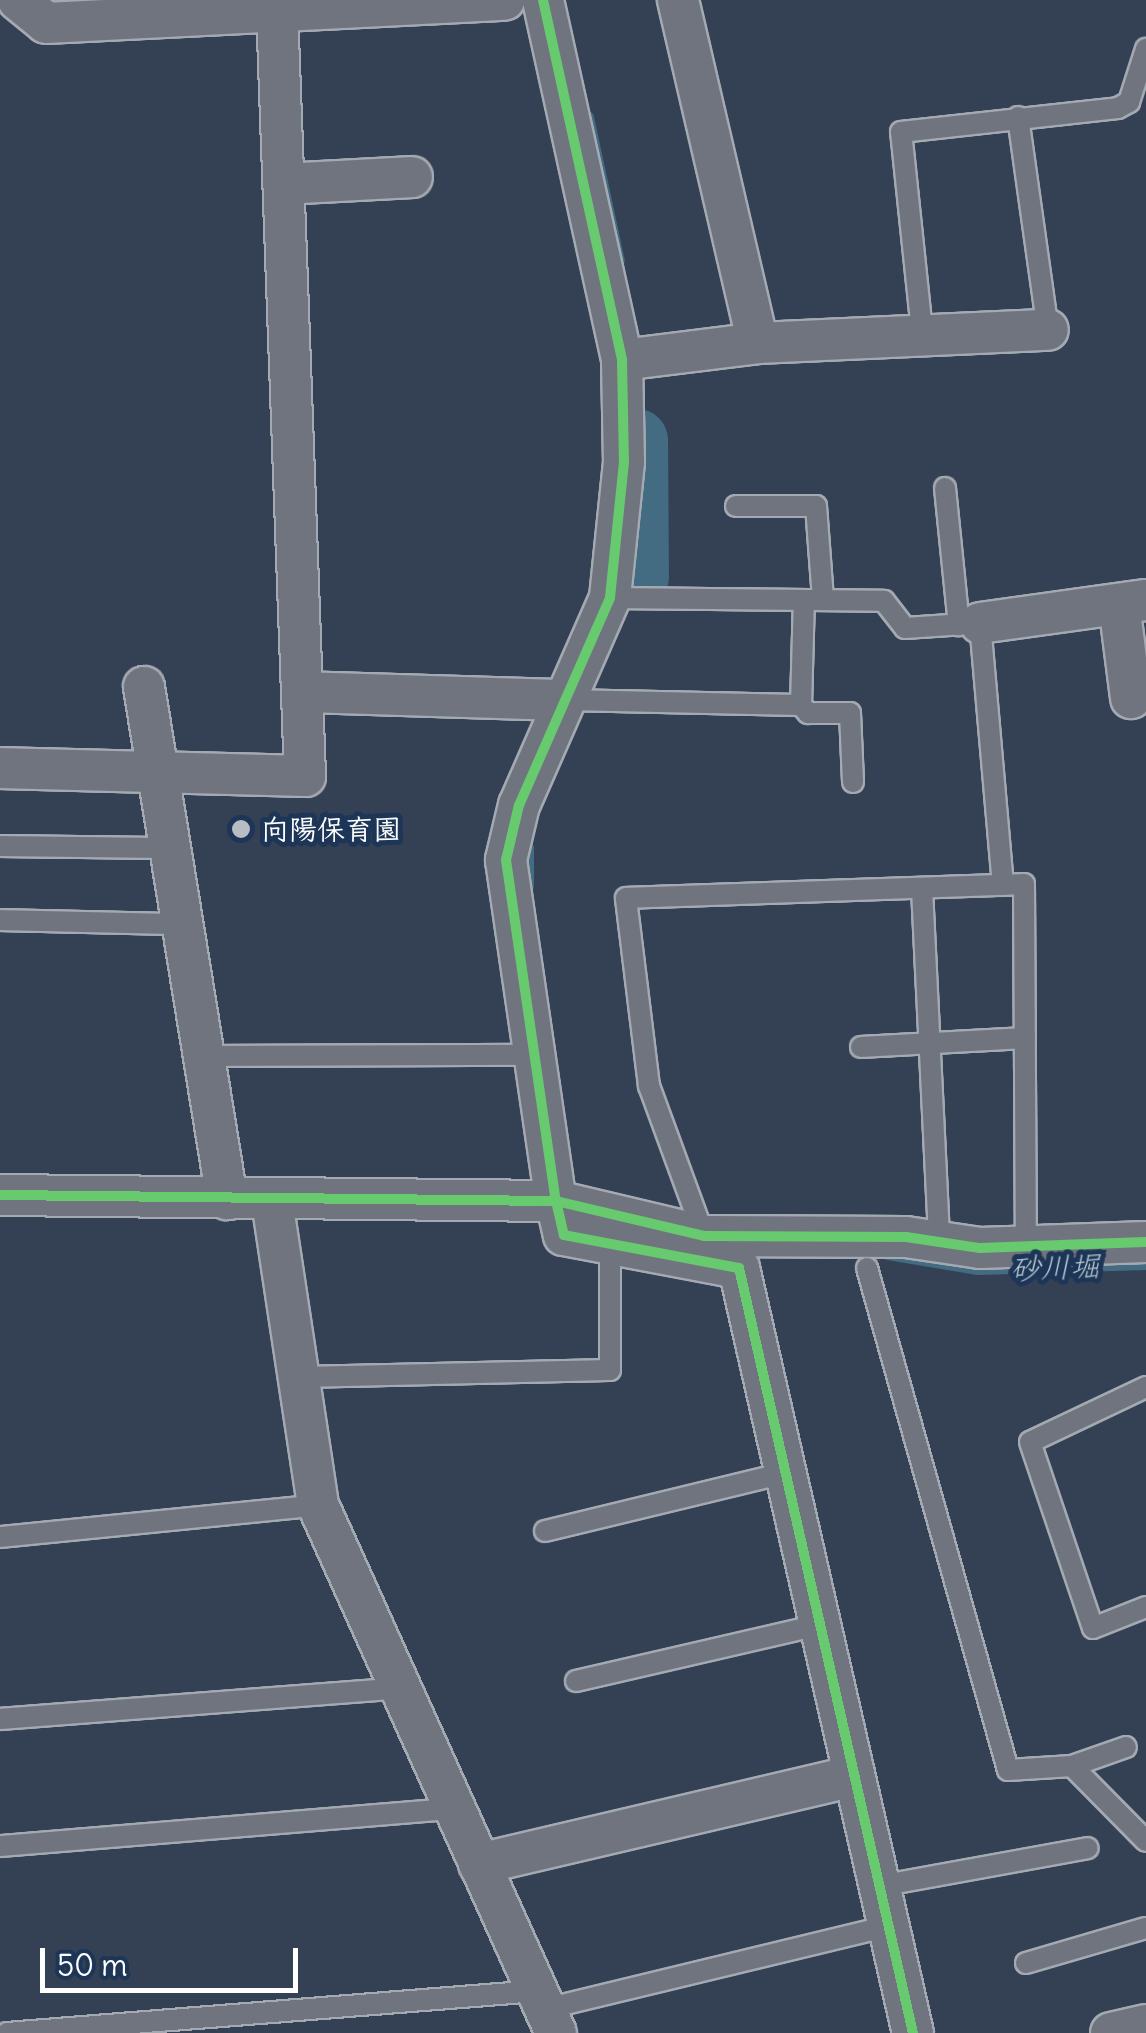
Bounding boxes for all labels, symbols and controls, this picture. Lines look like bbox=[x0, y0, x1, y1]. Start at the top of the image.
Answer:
place label: 向陽保育園 bbox=[261, 812, 401, 846]
marker: 向陽保育園 bbox=[230, 818, 252, 840]
water label: 砂川堀 bbox=[1009, 1247, 1101, 1287]
scale bar bbox=[45, 1928, 302, 1990]
text: 50 m bbox=[57, 1946, 127, 1984]

